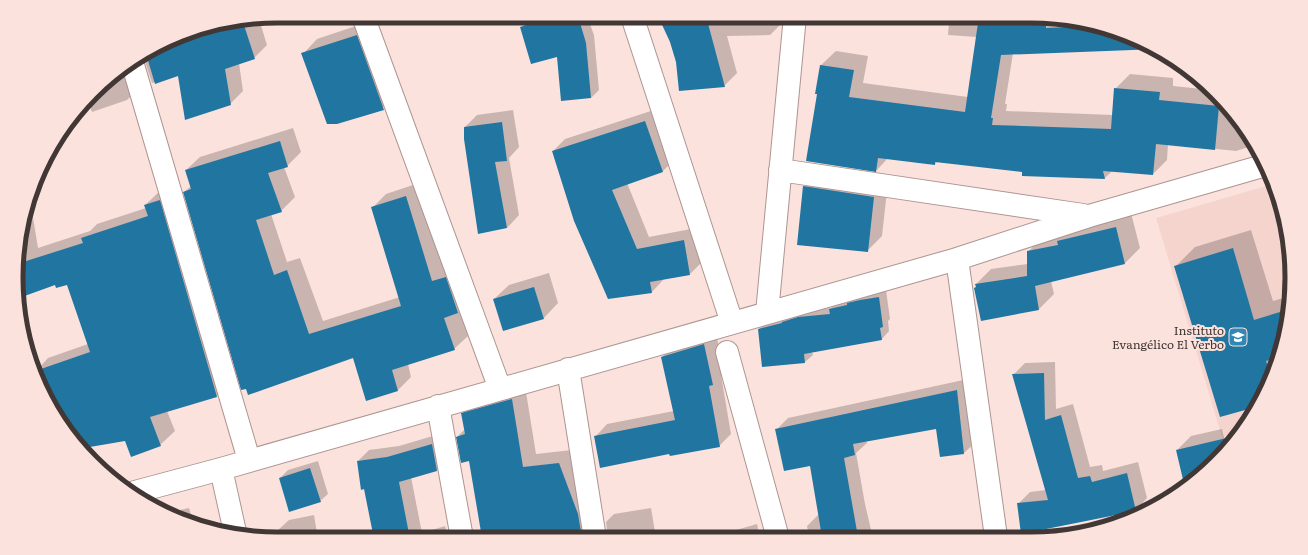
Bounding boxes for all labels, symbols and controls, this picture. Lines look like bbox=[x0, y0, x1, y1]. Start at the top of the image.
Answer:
place label: Instituto Evangélico El Verbo bbox=[1112, 321, 1224, 353]
school or university icon: Instituto Evangélico El Verbo bbox=[1227, 326, 1249, 348]

